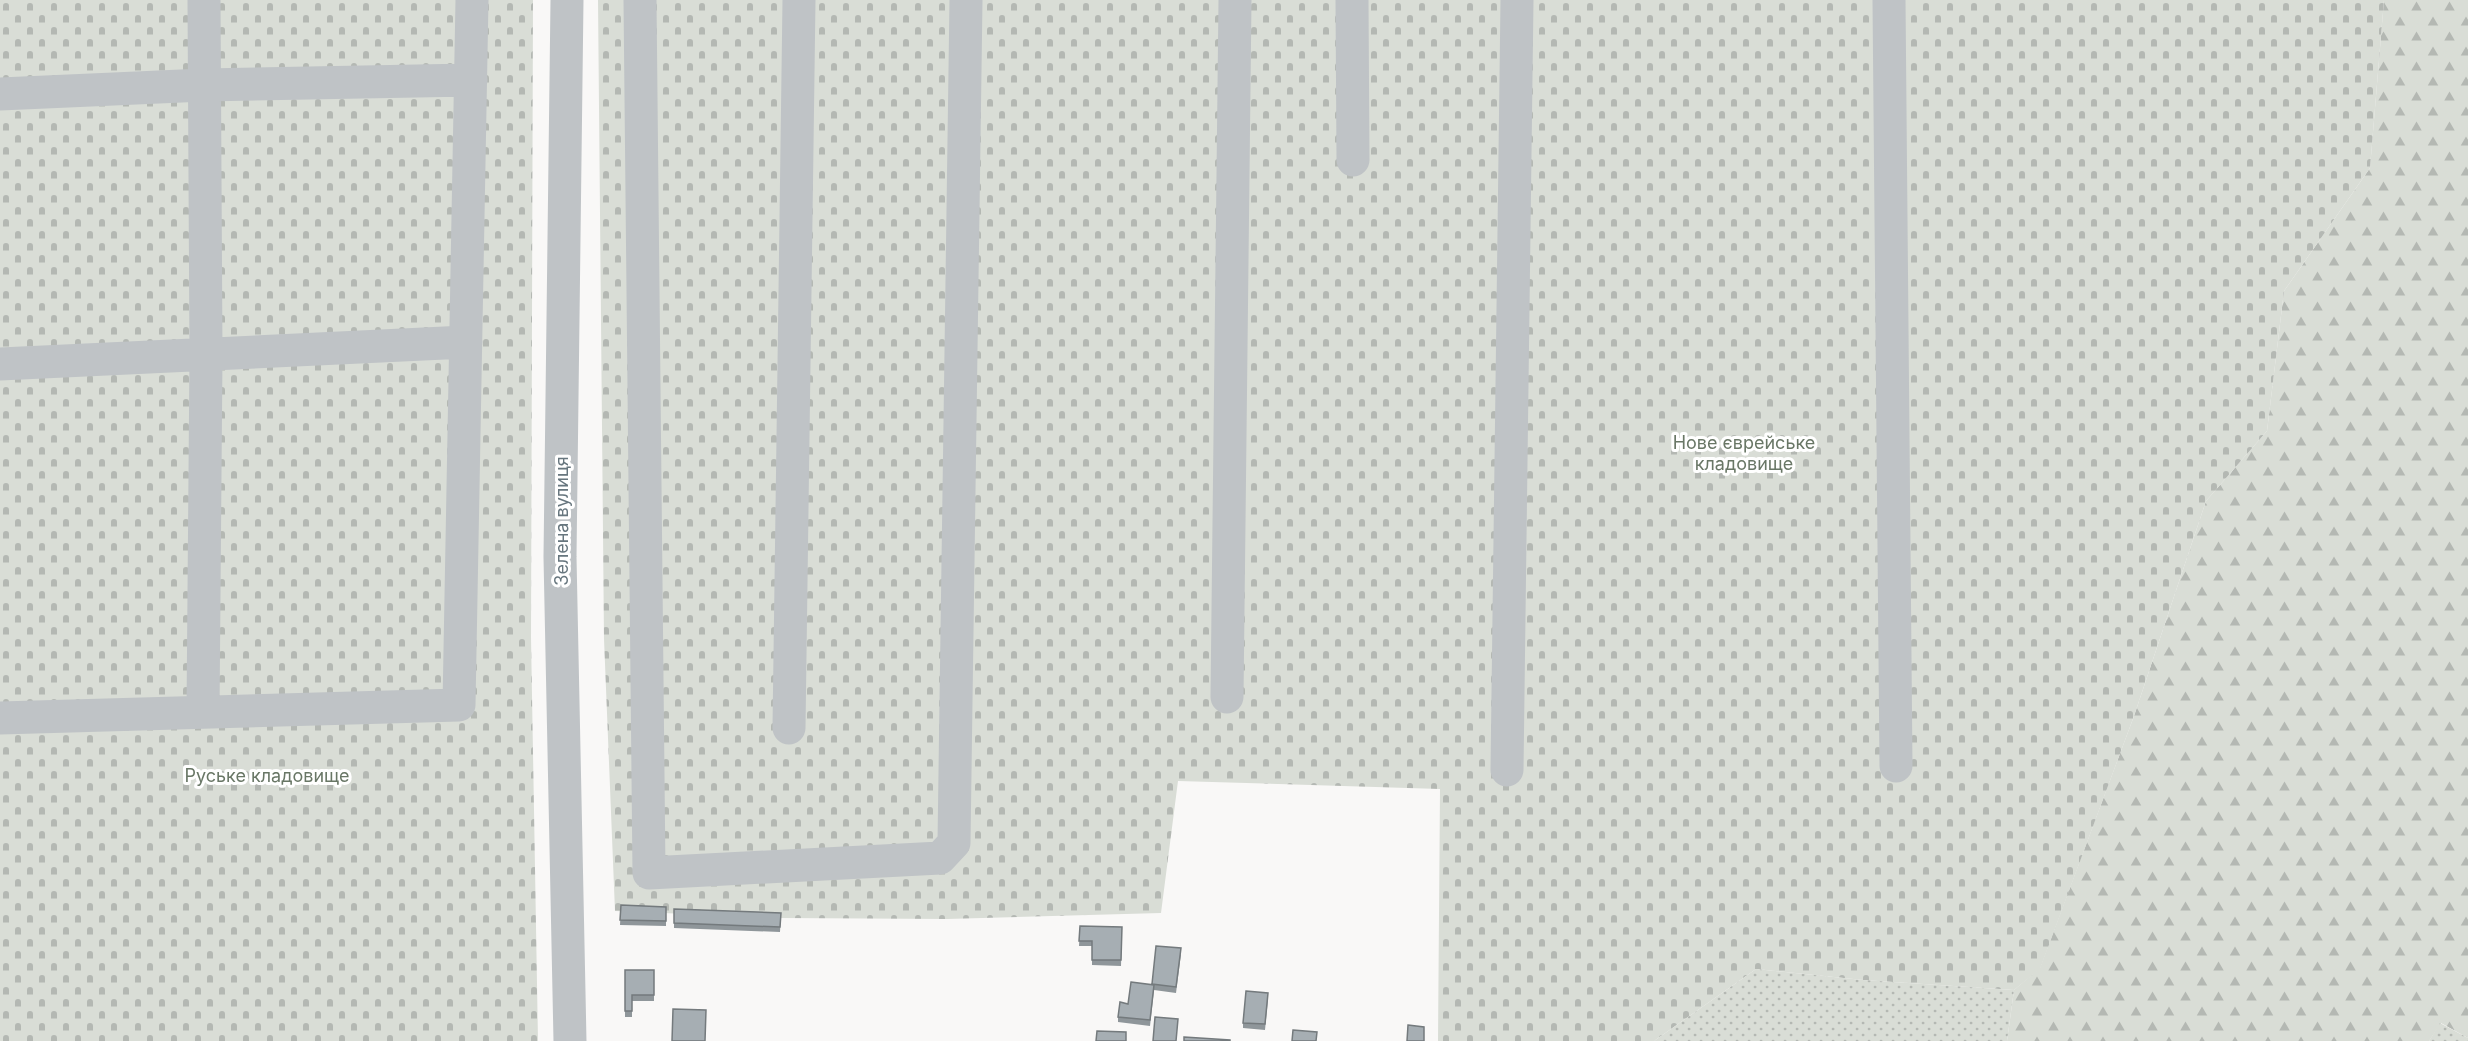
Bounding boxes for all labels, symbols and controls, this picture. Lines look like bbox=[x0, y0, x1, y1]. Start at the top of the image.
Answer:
park label: Нове єврейське кладовище bbox=[1673, 432, 1815, 474]
street label: Зелена вулиця bbox=[551, 456, 572, 586]
park label: Руське кладовище bbox=[184, 765, 350, 786]

